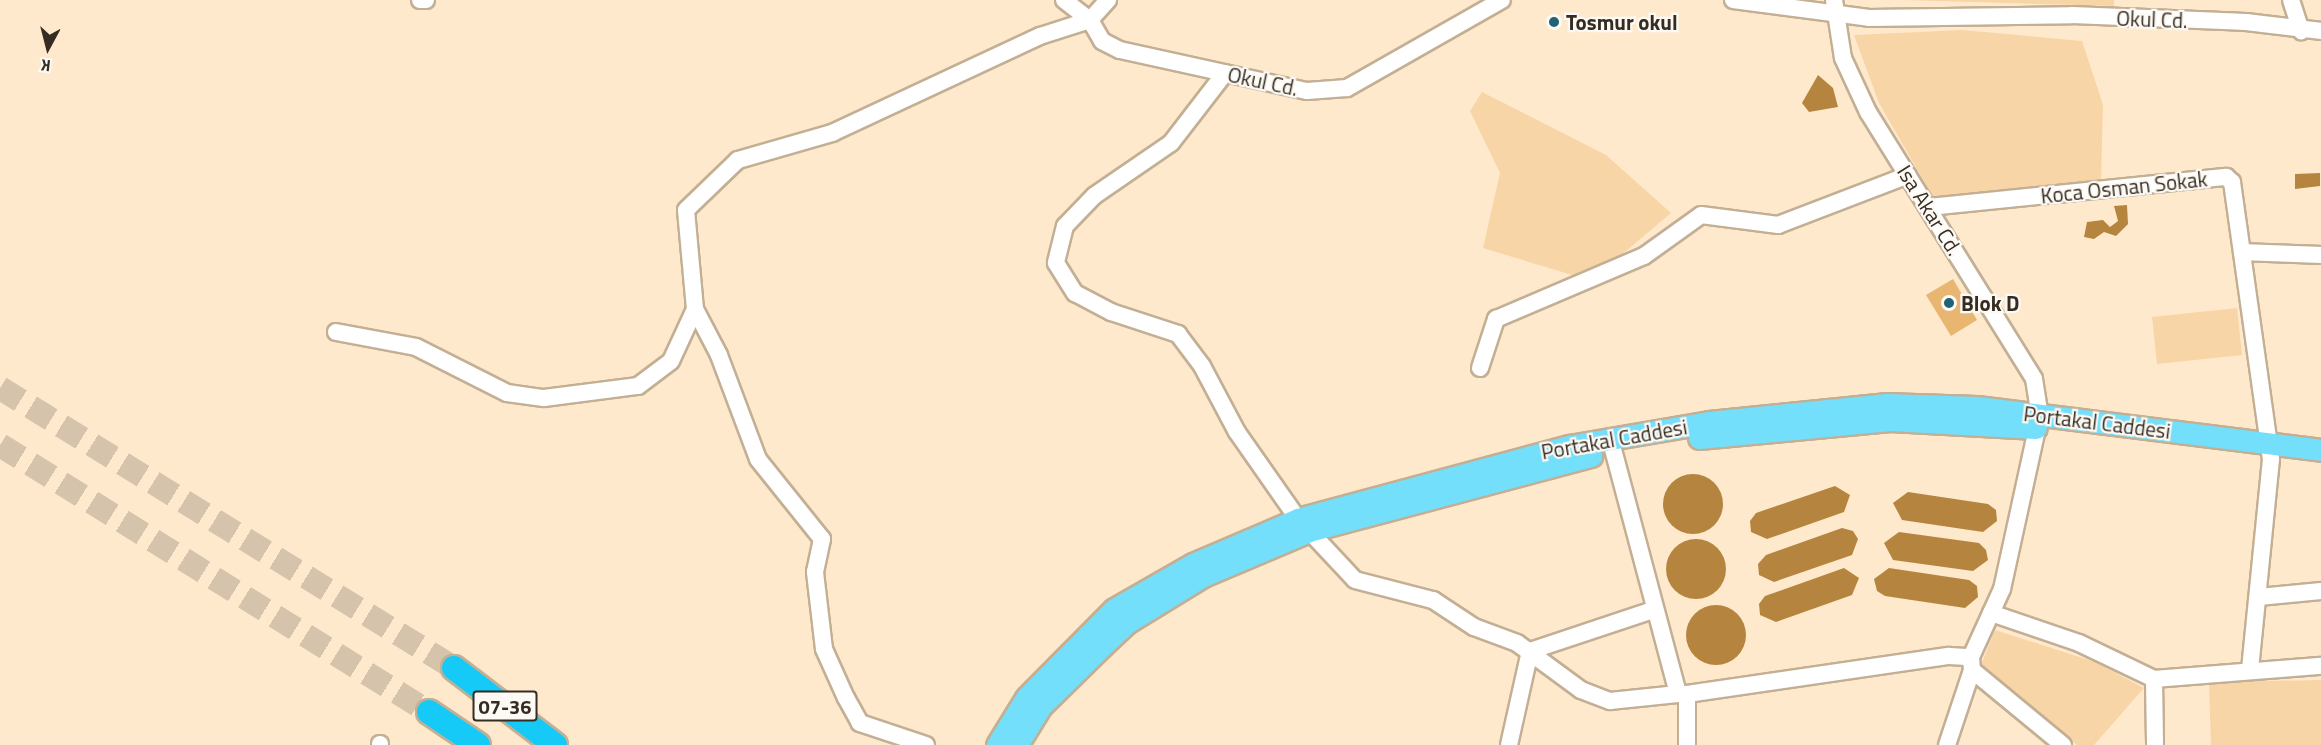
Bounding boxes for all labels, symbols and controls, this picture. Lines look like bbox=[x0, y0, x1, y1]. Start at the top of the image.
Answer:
street label: Okul Cd. bbox=[2116, 5, 2188, 33]
place label: Tosmur okul bbox=[1566, 9, 1678, 35]
marker: Tosmur okul bbox=[1547, 15, 1561, 29]
north arrow bbox=[18, 18, 78, 78]
text: K bbox=[40, 53, 52, 78]
street label: Okul Cd. bbox=[1225, 61, 1301, 101]
street label: Isa Akar Cd. bbox=[1892, 160, 1968, 260]
street label: Koca Osman Sokak bbox=[2039, 166, 2209, 208]
place label: Blok D bbox=[1961, 290, 2019, 316]
marker: Blok D bbox=[1942, 296, 1956, 310]
street label: Portakal Caddesi bbox=[2022, 400, 2172, 444]
street label: Portakal Caddesi bbox=[1539, 414, 1689, 464]
road number: 07-36 bbox=[472, 689, 538, 723]

